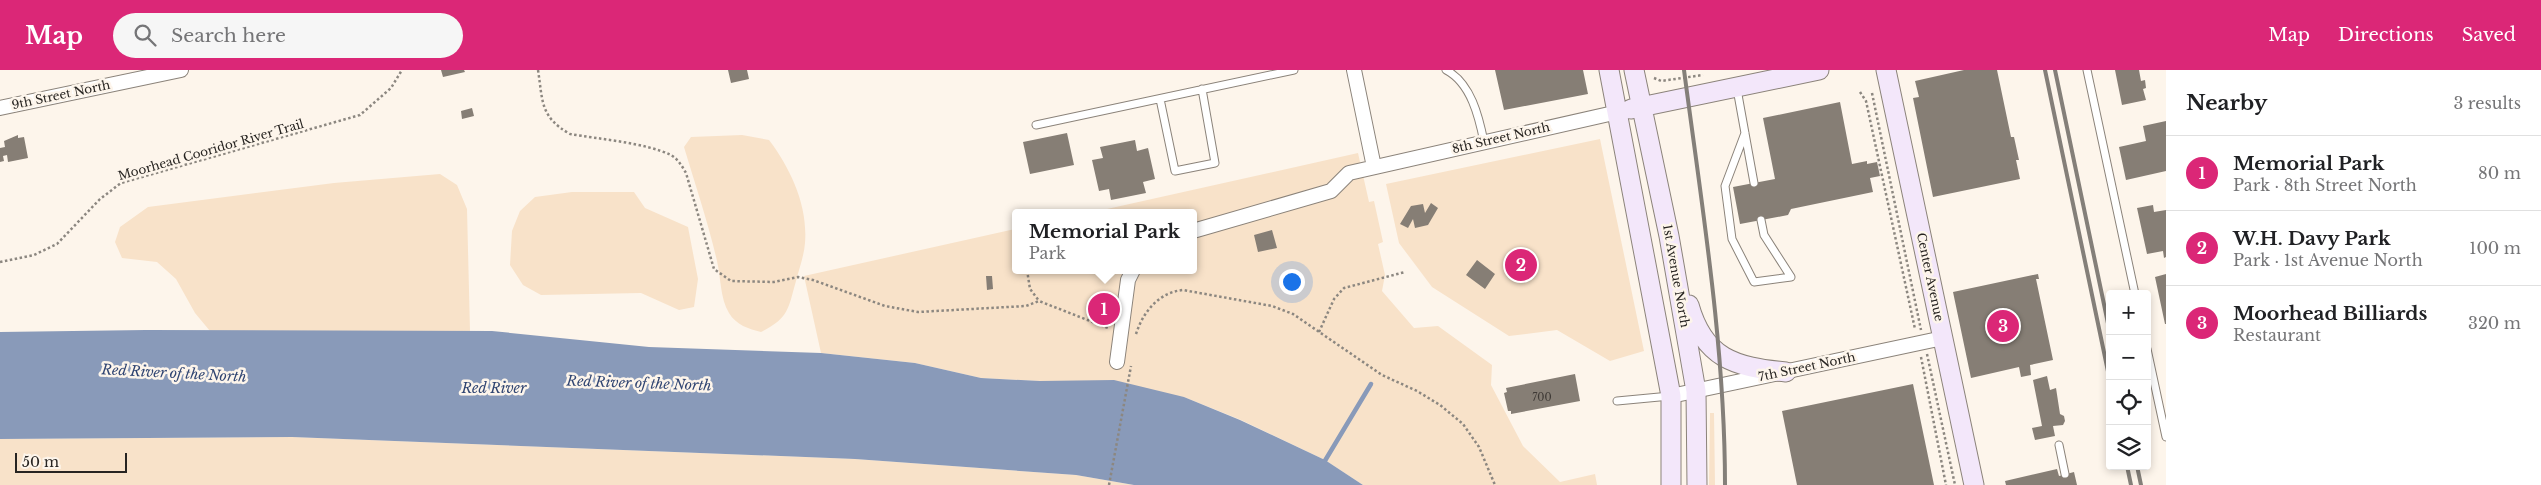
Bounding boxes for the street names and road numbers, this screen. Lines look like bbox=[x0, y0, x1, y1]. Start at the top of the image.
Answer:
street label: 9th Street North bbox=[10, 77, 112, 112]
street label: Moorhead Cooridor River Trail bbox=[116, 116, 306, 183]
street label: 8th Street North bbox=[1451, 119, 1551, 156]
street label: 1st Avenue North bbox=[1660, 223, 1693, 329]
street label: Center Avenue bbox=[1914, 231, 1947, 323]
street label: 7th Street North bbox=[1757, 349, 1857, 384]

